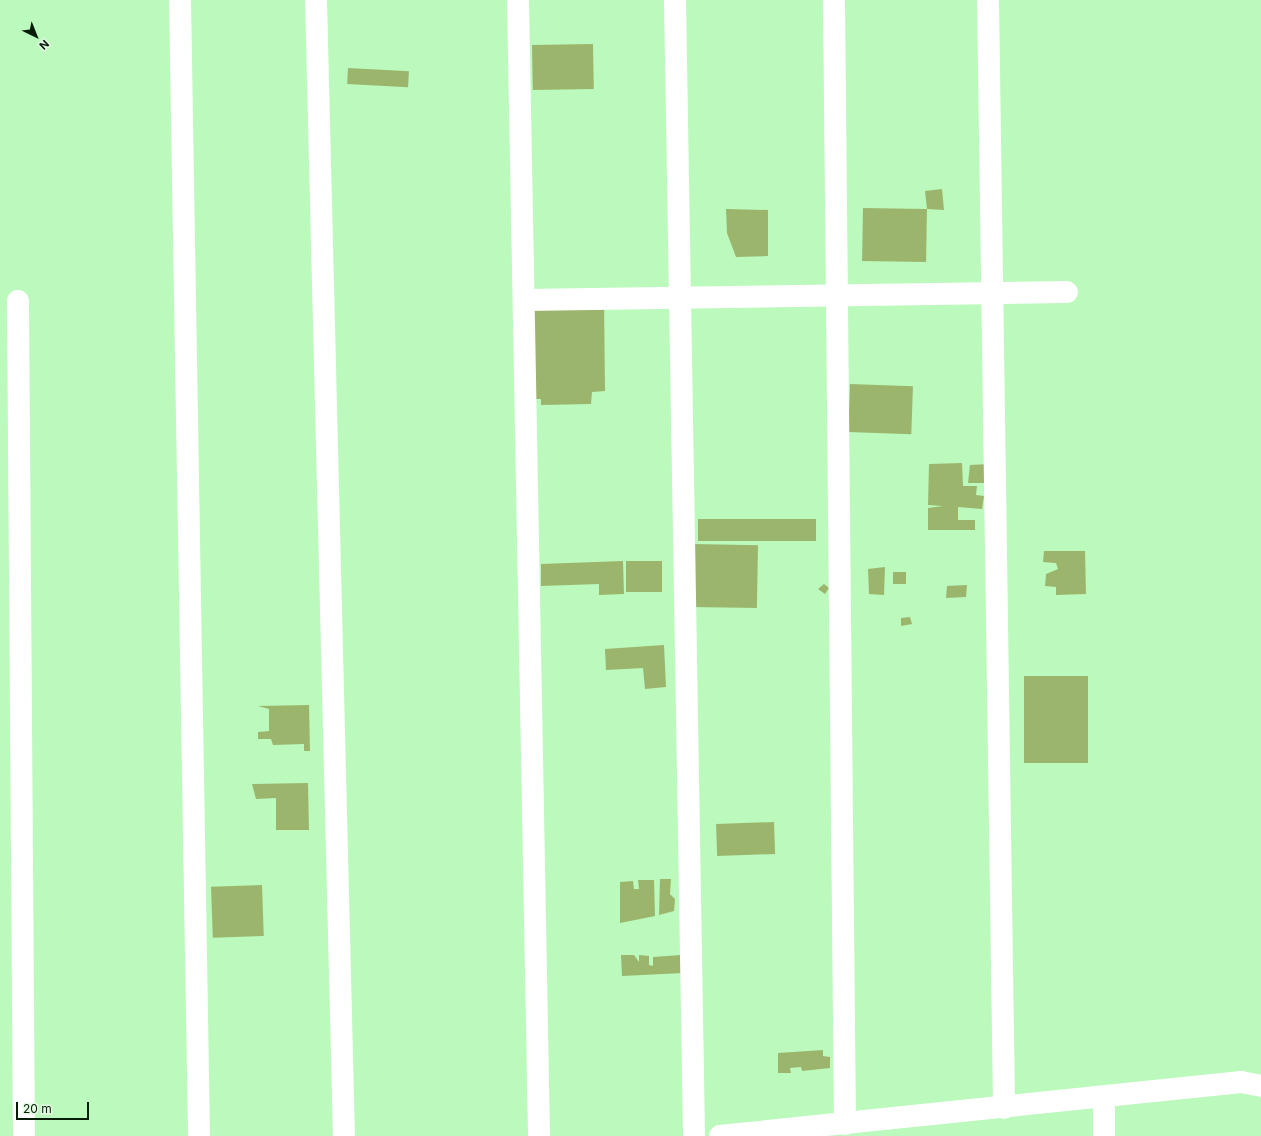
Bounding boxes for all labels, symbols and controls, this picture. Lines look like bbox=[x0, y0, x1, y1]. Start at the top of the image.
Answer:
north arrow bbox=[16, 16, 56, 56]
text: N bbox=[36, 37, 52, 53]
scale bar bbox=[18, 1094, 91, 1120]
text: 20 m bbox=[23, 1101, 52, 1116]

